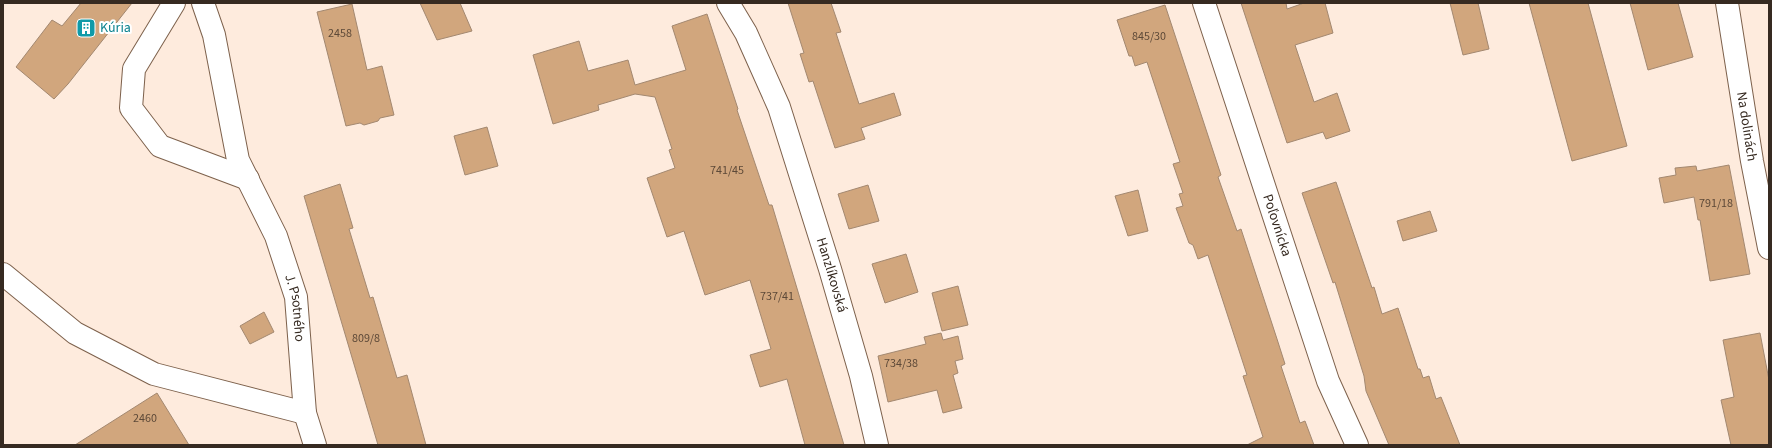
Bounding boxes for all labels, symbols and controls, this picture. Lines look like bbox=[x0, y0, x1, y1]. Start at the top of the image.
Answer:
building icon: Kúria bbox=[75, 17, 97, 39]
place label: Kúria bbox=[100, 18, 131, 38]
house number: 2458 bbox=[328, 25, 352, 42]
house number: 845/30 bbox=[1132, 28, 1166, 45]
street label: Na dolinách bbox=[1731, 90, 1762, 163]
house number: 741/45 bbox=[710, 162, 744, 179]
street label: Poľovnícka bbox=[1257, 192, 1296, 259]
house number: 791/18 bbox=[1699, 195, 1733, 212]
street label: Hanzlíkovská bbox=[811, 235, 852, 315]
street label: J. Psotného bbox=[279, 272, 309, 343]
house number: 737/41 bbox=[760, 288, 794, 305]
house number: 809/8 bbox=[352, 330, 380, 347]
house number: 734/38 bbox=[884, 355, 918, 372]
house number: 2460 bbox=[133, 410, 157, 427]

